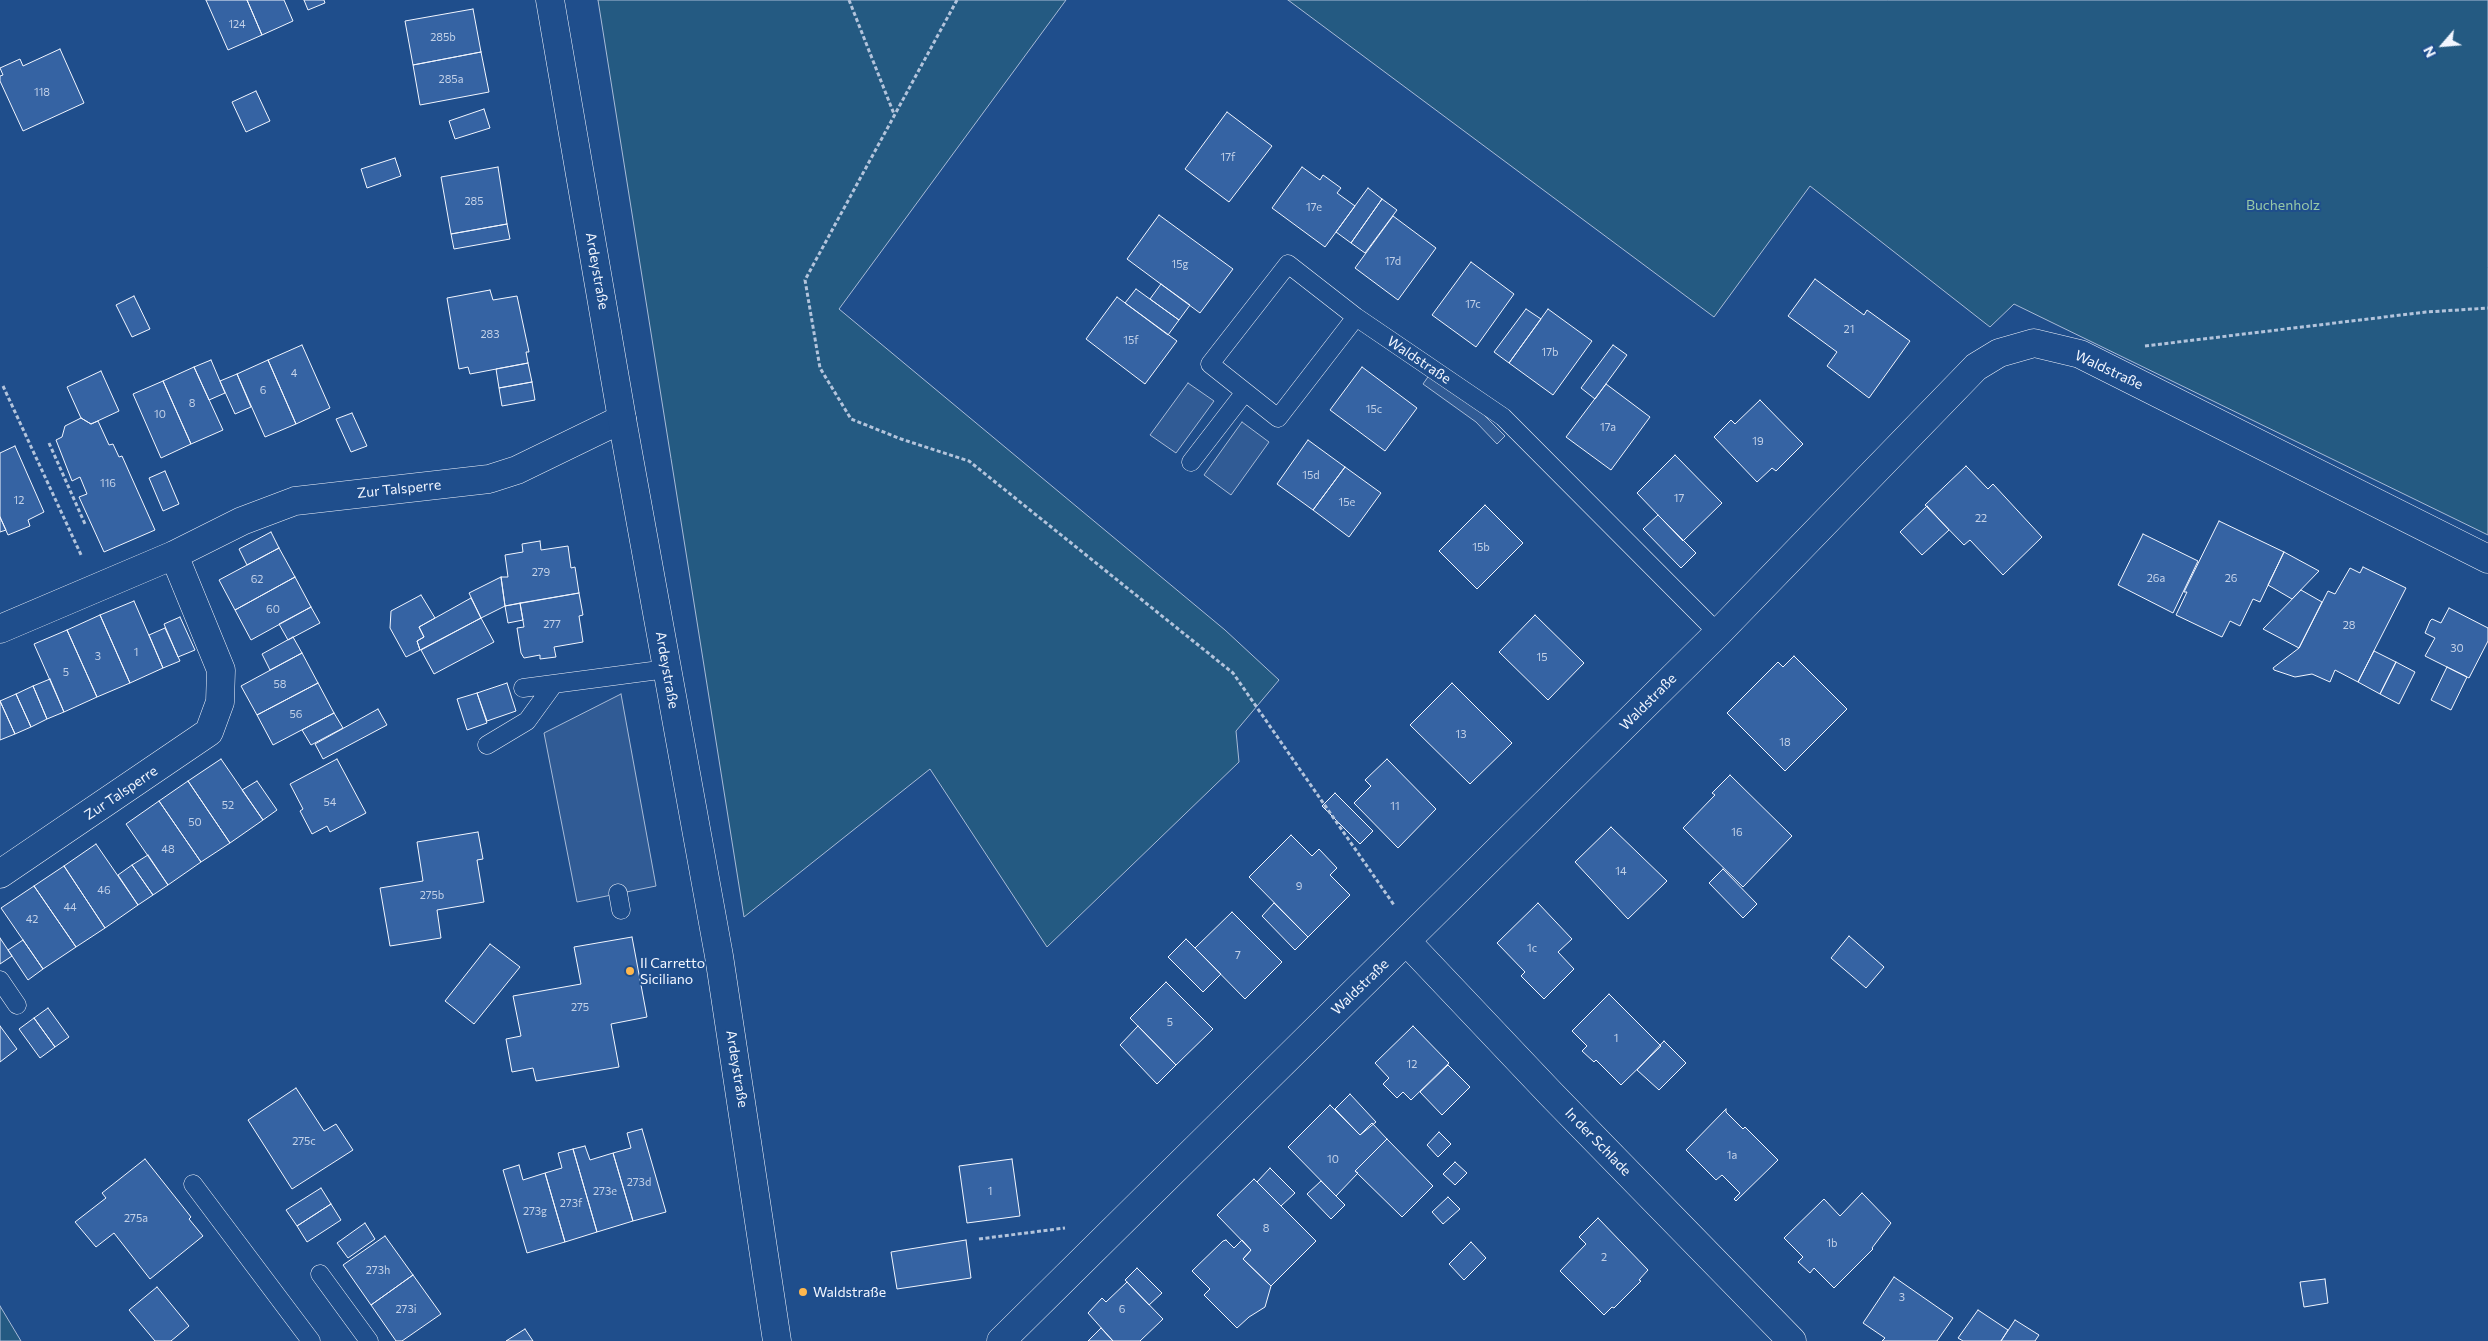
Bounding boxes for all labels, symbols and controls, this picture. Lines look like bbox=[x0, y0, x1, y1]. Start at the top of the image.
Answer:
house number: 124 bbox=[228, 17, 246, 31]
north arrow bbox=[2418, 20, 2468, 70]
house number: 285b bbox=[430, 30, 456, 44]
text: N bbox=[2419, 44, 2439, 61]
house number: 285a bbox=[439, 72, 463, 86]
house number: 118 bbox=[34, 85, 50, 99]
house number: 17f bbox=[1221, 150, 1235, 164]
house number: 285 bbox=[464, 194, 484, 208]
park label: Buchenholz bbox=[2246, 197, 2320, 213]
house number: 17e bbox=[1306, 200, 1322, 214]
street label: Ardeystraße bbox=[582, 231, 612, 311]
house number: 17d bbox=[1385, 254, 1401, 268]
house number: 15g bbox=[1172, 257, 1188, 271]
house number: 17c bbox=[1465, 297, 1481, 311]
house number: 21 bbox=[1844, 322, 1854, 336]
house number: 283 bbox=[481, 327, 499, 341]
house number: 15f bbox=[1123, 333, 1139, 347]
street label: Waldstraße bbox=[1384, 333, 1454, 387]
house number: 17b bbox=[1541, 345, 1559, 359]
street label: Waldstraße bbox=[2072, 347, 2146, 393]
house number: 4 bbox=[291, 366, 297, 380]
house number: 6 bbox=[260, 383, 266, 397]
house number: 8 bbox=[189, 396, 195, 410]
house number: 15c bbox=[1366, 402, 1382, 416]
house number: 10 bbox=[154, 407, 166, 421]
house number: 17a bbox=[1600, 420, 1616, 434]
house number: 19 bbox=[1752, 434, 1764, 448]
house number: 15d bbox=[1302, 468, 1320, 482]
house number: 116 bbox=[100, 476, 116, 490]
street label: Zur Talsperre bbox=[356, 476, 442, 502]
house number: 17 bbox=[1674, 491, 1684, 505]
house number: 12 bbox=[14, 493, 24, 507]
house number: 15e bbox=[1339, 495, 1355, 509]
house number: 22 bbox=[1975, 511, 1987, 525]
house number: 15b bbox=[1472, 540, 1490, 554]
house number: 279 bbox=[532, 565, 550, 579]
house number: 26a bbox=[2147, 571, 2165, 585]
house number: 26 bbox=[2225, 571, 2237, 585]
house number: 62 bbox=[251, 572, 263, 586]
house number: 60 bbox=[266, 602, 280, 616]
house number: 277 bbox=[543, 617, 561, 631]
house number: 28 bbox=[2343, 618, 2355, 632]
street label: Ardeystraße bbox=[652, 630, 682, 710]
house number: 30 bbox=[2450, 641, 2464, 655]
house number: 1 bbox=[134, 645, 138, 659]
house number: 3 bbox=[95, 649, 101, 663]
house number: 15 bbox=[1536, 650, 1548, 664]
house number: 5 bbox=[63, 665, 69, 679]
street label: Waldstraße bbox=[1616, 670, 1680, 734]
house number: 58 bbox=[274, 677, 286, 691]
house number: 56 bbox=[290, 707, 302, 721]
house number: 13 bbox=[1456, 727, 1466, 741]
house number: 18 bbox=[1779, 735, 1791, 749]
street label: Zur Talsperre bbox=[81, 762, 161, 824]
house number: 54 bbox=[324, 795, 336, 809]
house number: 52 bbox=[222, 798, 234, 812]
house number: 11 bbox=[1390, 799, 1400, 813]
house number: 50 bbox=[188, 815, 202, 829]
house number: 16 bbox=[1731, 825, 1743, 839]
house number: 48 bbox=[161, 842, 175, 856]
house number: 14 bbox=[1615, 864, 1627, 878]
house number: 9 bbox=[1296, 879, 1302, 893]
house number: 46 bbox=[97, 883, 111, 897]
house number: 275b bbox=[420, 888, 444, 902]
house number: 44 bbox=[63, 900, 77, 914]
house number: 42 bbox=[26, 912, 38, 926]
house number: 1c bbox=[1527, 941, 1537, 955]
house number: 7 bbox=[1235, 948, 1241, 962]
place label: Il Carretto Siciliano bbox=[640, 955, 705, 988]
street label: Waldstraße bbox=[1328, 956, 1392, 1018]
marker: Il Carretto Siciliano bbox=[624, 965, 636, 977]
house number: 275 bbox=[571, 1000, 589, 1014]
house number: 5 bbox=[1167, 1015, 1173, 1029]
street label: Ardeystraße bbox=[723, 1029, 751, 1109]
house number: 1 bbox=[1614, 1031, 1618, 1045]
house number: 12 bbox=[1407, 1057, 1417, 1071]
street label: In der Schlade bbox=[1561, 1105, 1635, 1179]
house number: 275c bbox=[292, 1134, 316, 1148]
house number: 1a bbox=[1727, 1148, 1737, 1162]
house number: 10 bbox=[1327, 1152, 1339, 1166]
house number: 273d bbox=[627, 1175, 651, 1189]
house number: 273e bbox=[593, 1184, 617, 1198]
house number: 1 bbox=[988, 1184, 992, 1198]
house number: 273f bbox=[560, 1196, 582, 1210]
house number: 273g bbox=[523, 1204, 547, 1218]
house number: 275a bbox=[124, 1211, 148, 1225]
house number: 8 bbox=[1263, 1221, 1269, 1235]
house number: 1b bbox=[1826, 1236, 1838, 1250]
house number: 2 bbox=[1601, 1250, 1607, 1264]
house number: 273h bbox=[366, 1263, 390, 1277]
place label: Waldstraße bbox=[813, 1284, 886, 1300]
marker: Waldstraße bbox=[797, 1286, 809, 1298]
house number: 3 bbox=[1899, 1290, 1905, 1304]
house number: 273i bbox=[396, 1302, 416, 1316]
house number: 6 bbox=[1119, 1302, 1125, 1316]

